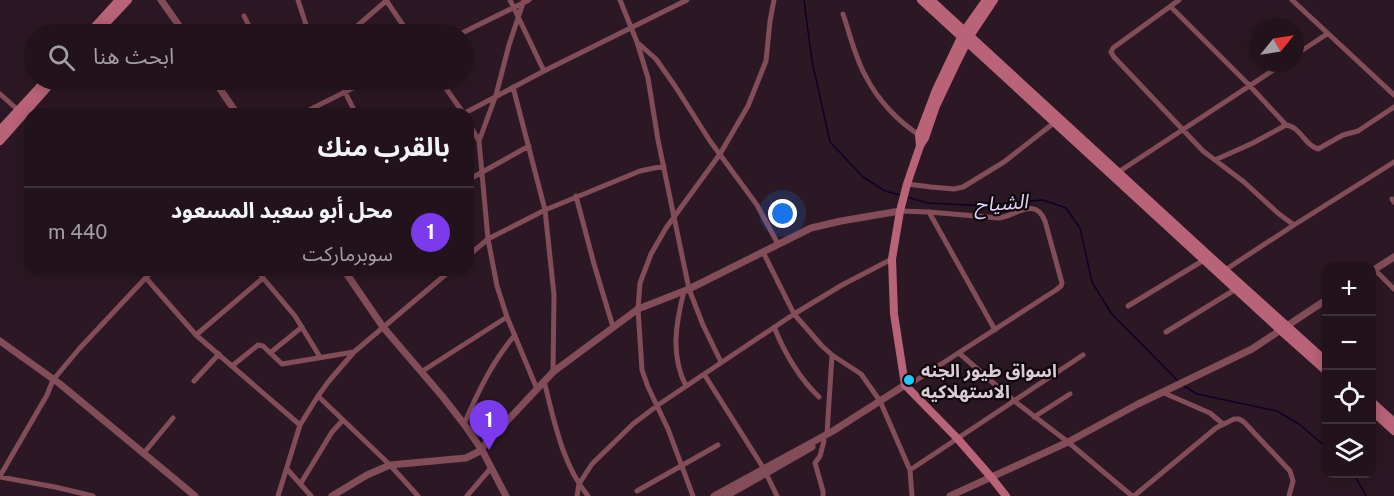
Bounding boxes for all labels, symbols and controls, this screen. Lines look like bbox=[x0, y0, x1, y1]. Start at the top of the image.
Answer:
north arrow bbox=[1250, 18, 1304, 72]
search box bbox=[24, 24, 474, 90]
icon: search bbox=[45, 41, 78, 74]
text: ابحث هنا bbox=[93, 43, 174, 69]
text: بالقرب منك bbox=[317, 131, 450, 162]
water label: الشياح bbox=[973, 189, 1031, 220]
text: محل أبو سعيد المسعود bbox=[171, 197, 393, 223]
your location bbox=[768, 199, 797, 228]
text: 440 m bbox=[48, 220, 108, 244]
text: 1 bbox=[426, 220, 435, 244]
text: سوبرماركت bbox=[302, 242, 393, 266]
map controls bbox=[1322, 262, 1376, 478]
button: + bbox=[1322, 262, 1376, 316]
button: − bbox=[1322, 316, 1376, 370]
place label: اسواق طيور الجنه الاستهلاكيه bbox=[921, 360, 1057, 402]
button: locate bbox=[1322, 370, 1376, 424]
marker: اسواق طيور الجنه الاستهلاكيه bbox=[902, 373, 916, 387]
pin: 1 bbox=[470, 400, 508, 450]
button: layers bbox=[1322, 424, 1376, 478]

